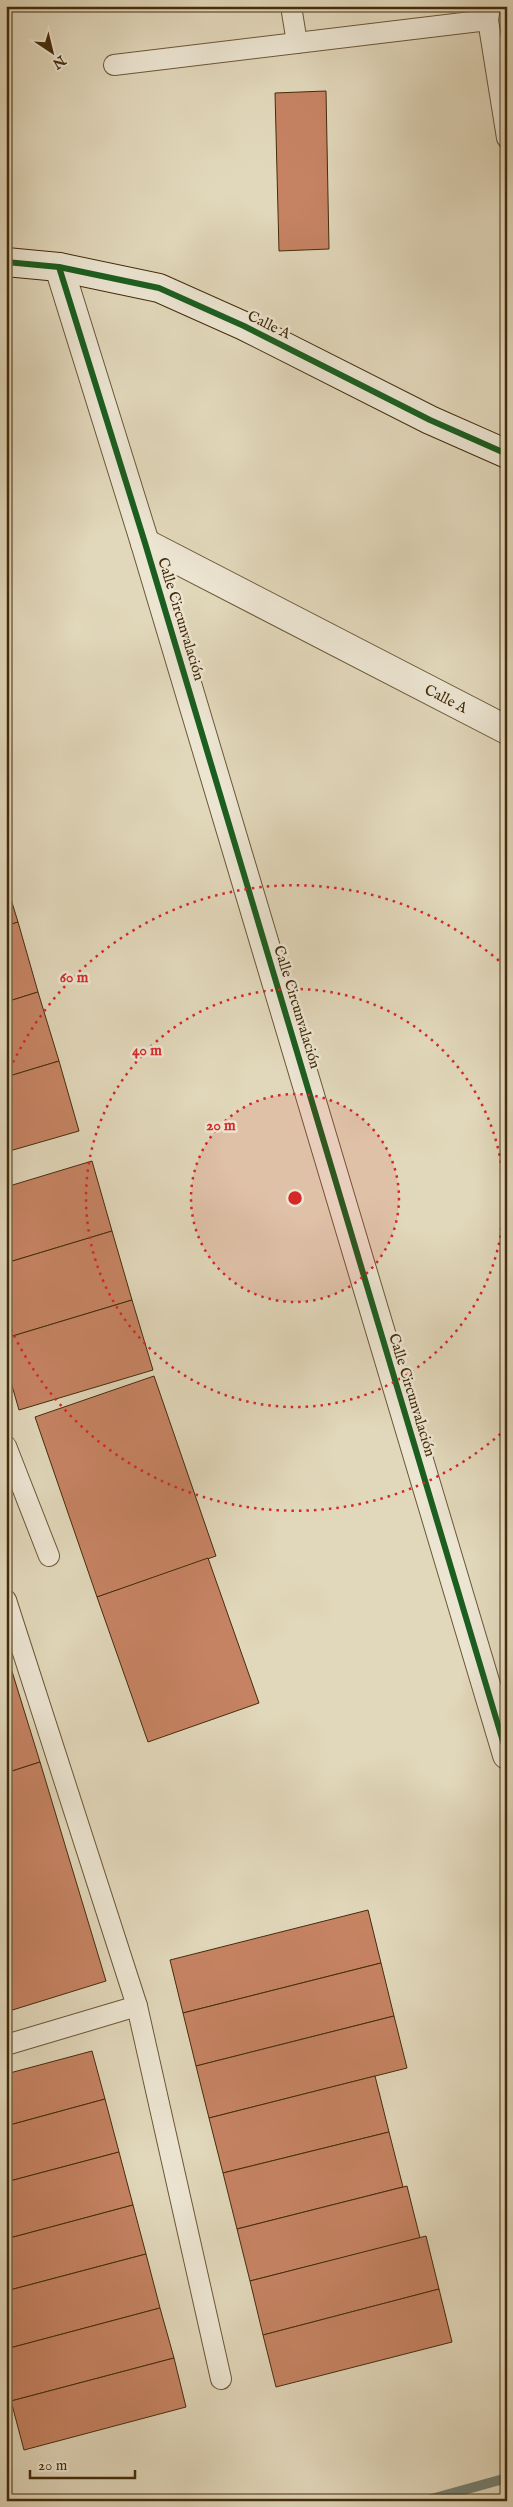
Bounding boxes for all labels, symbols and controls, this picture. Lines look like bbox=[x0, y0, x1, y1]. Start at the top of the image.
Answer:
north arrow bbox=[28, 28, 78, 78]
text: N bbox=[49, 50, 70, 73]
street label: Calle A bbox=[244, 306, 294, 344]
street label: Calle Circunvalación bbox=[153, 555, 209, 683]
street label: Calle A bbox=[421, 680, 471, 718]
street label: Calle Circunvalación bbox=[269, 943, 325, 1071]
text: 60 m bbox=[60, 968, 89, 987]
text: 40 m bbox=[132, 1041, 162, 1060]
text: 20 m bbox=[206, 1116, 236, 1135]
centre of rings bbox=[286, 1189, 304, 1207]
street label: Calle Circunvalación bbox=[384, 1331, 440, 1459]
scale bar bbox=[30, 2447, 135, 2479]
text: 20 m bbox=[38, 2456, 68, 2475]

